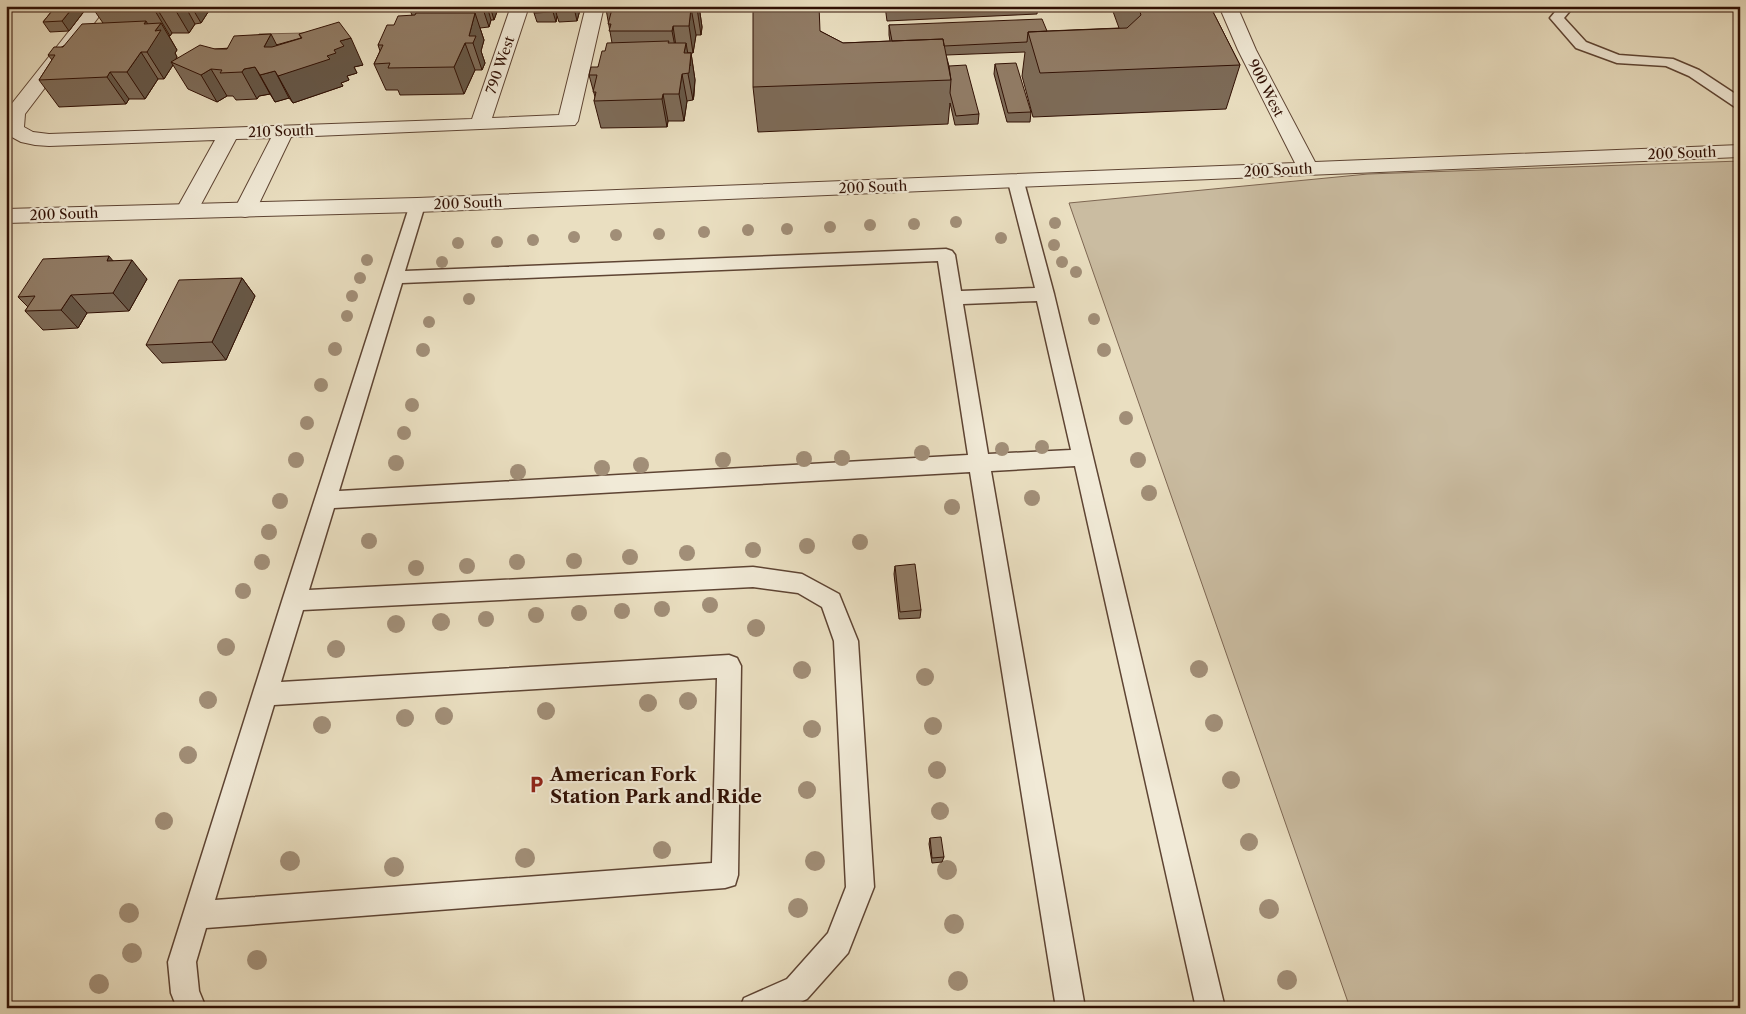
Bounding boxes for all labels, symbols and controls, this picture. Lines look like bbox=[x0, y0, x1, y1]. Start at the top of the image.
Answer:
street label: 790 West bbox=[482, 34, 518, 96]
street label: 900 West bbox=[1244, 56, 1288, 120]
street label: 210 South bbox=[248, 121, 314, 141]
street label: 200 South bbox=[1647, 143, 1717, 163]
street label: 200 South bbox=[1243, 159, 1313, 181]
street label: 200 South bbox=[838, 177, 908, 197]
street label: 200 South bbox=[433, 193, 503, 213]
street label: 200 South bbox=[29, 204, 99, 224]
place label: American Fork Station Park and Ride bbox=[549, 763, 762, 808]
parking icon: American Fork Station Park and Ride bbox=[526, 775, 546, 795]

